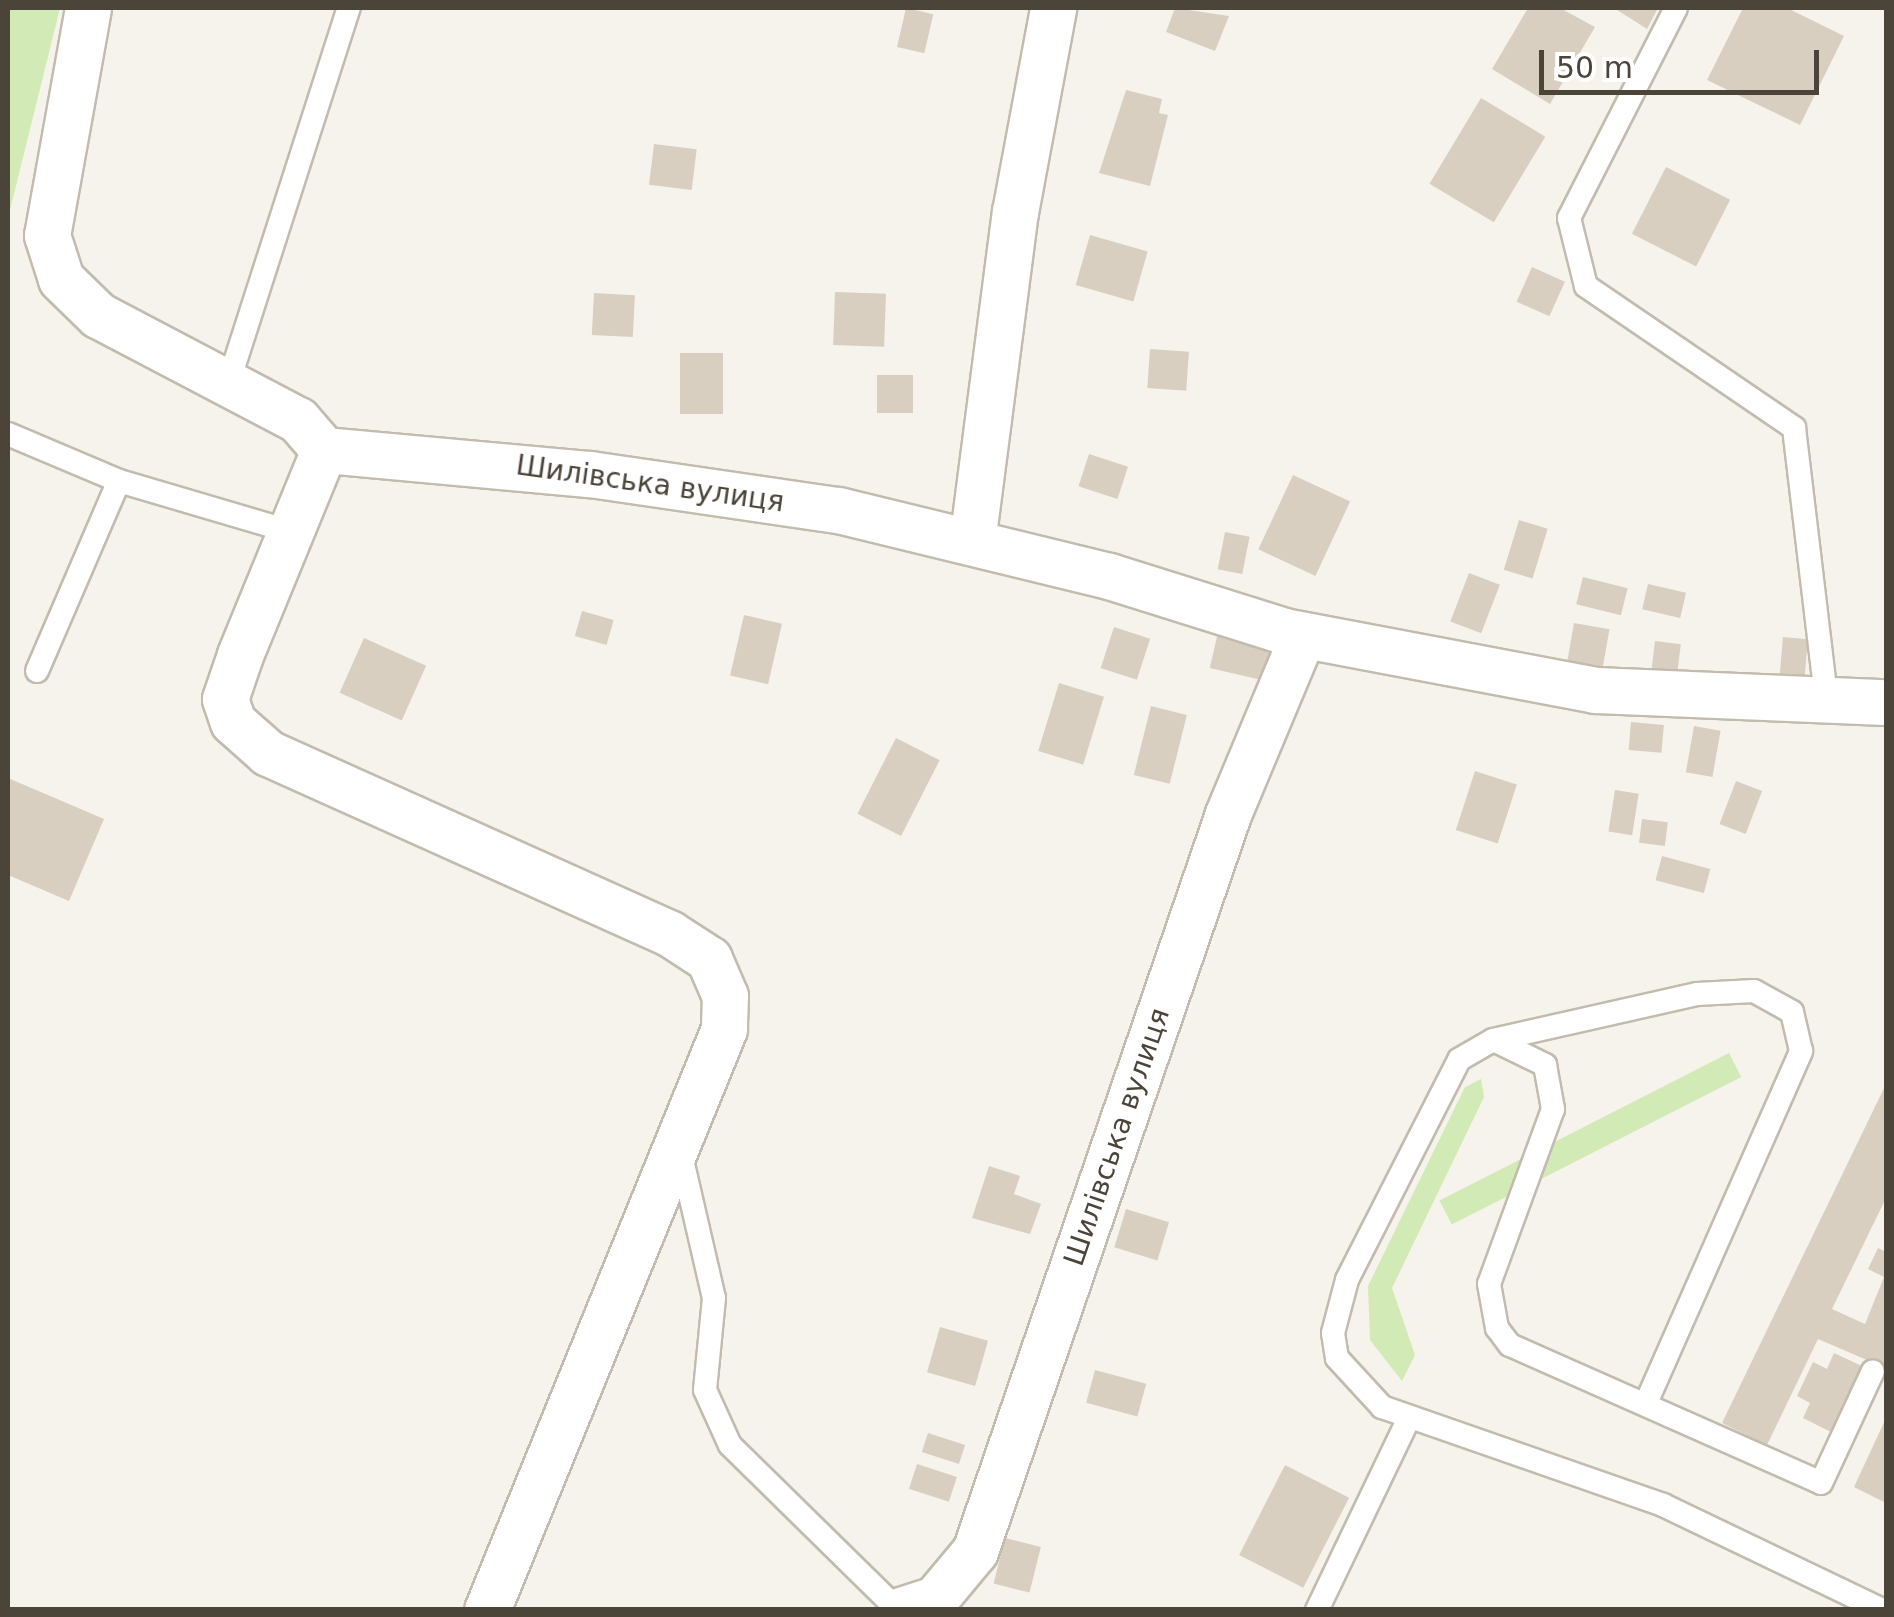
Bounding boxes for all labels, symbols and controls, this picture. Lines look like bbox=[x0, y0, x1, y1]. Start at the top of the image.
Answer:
scale bar bbox=[1544, 30, 1824, 92]
text: 50 m bbox=[1556, 50, 1633, 85]
street label: Шилівська вулиця bbox=[514, 449, 786, 519]
street label: Шилівська вулиця bbox=[1057, 1004, 1177, 1270]

